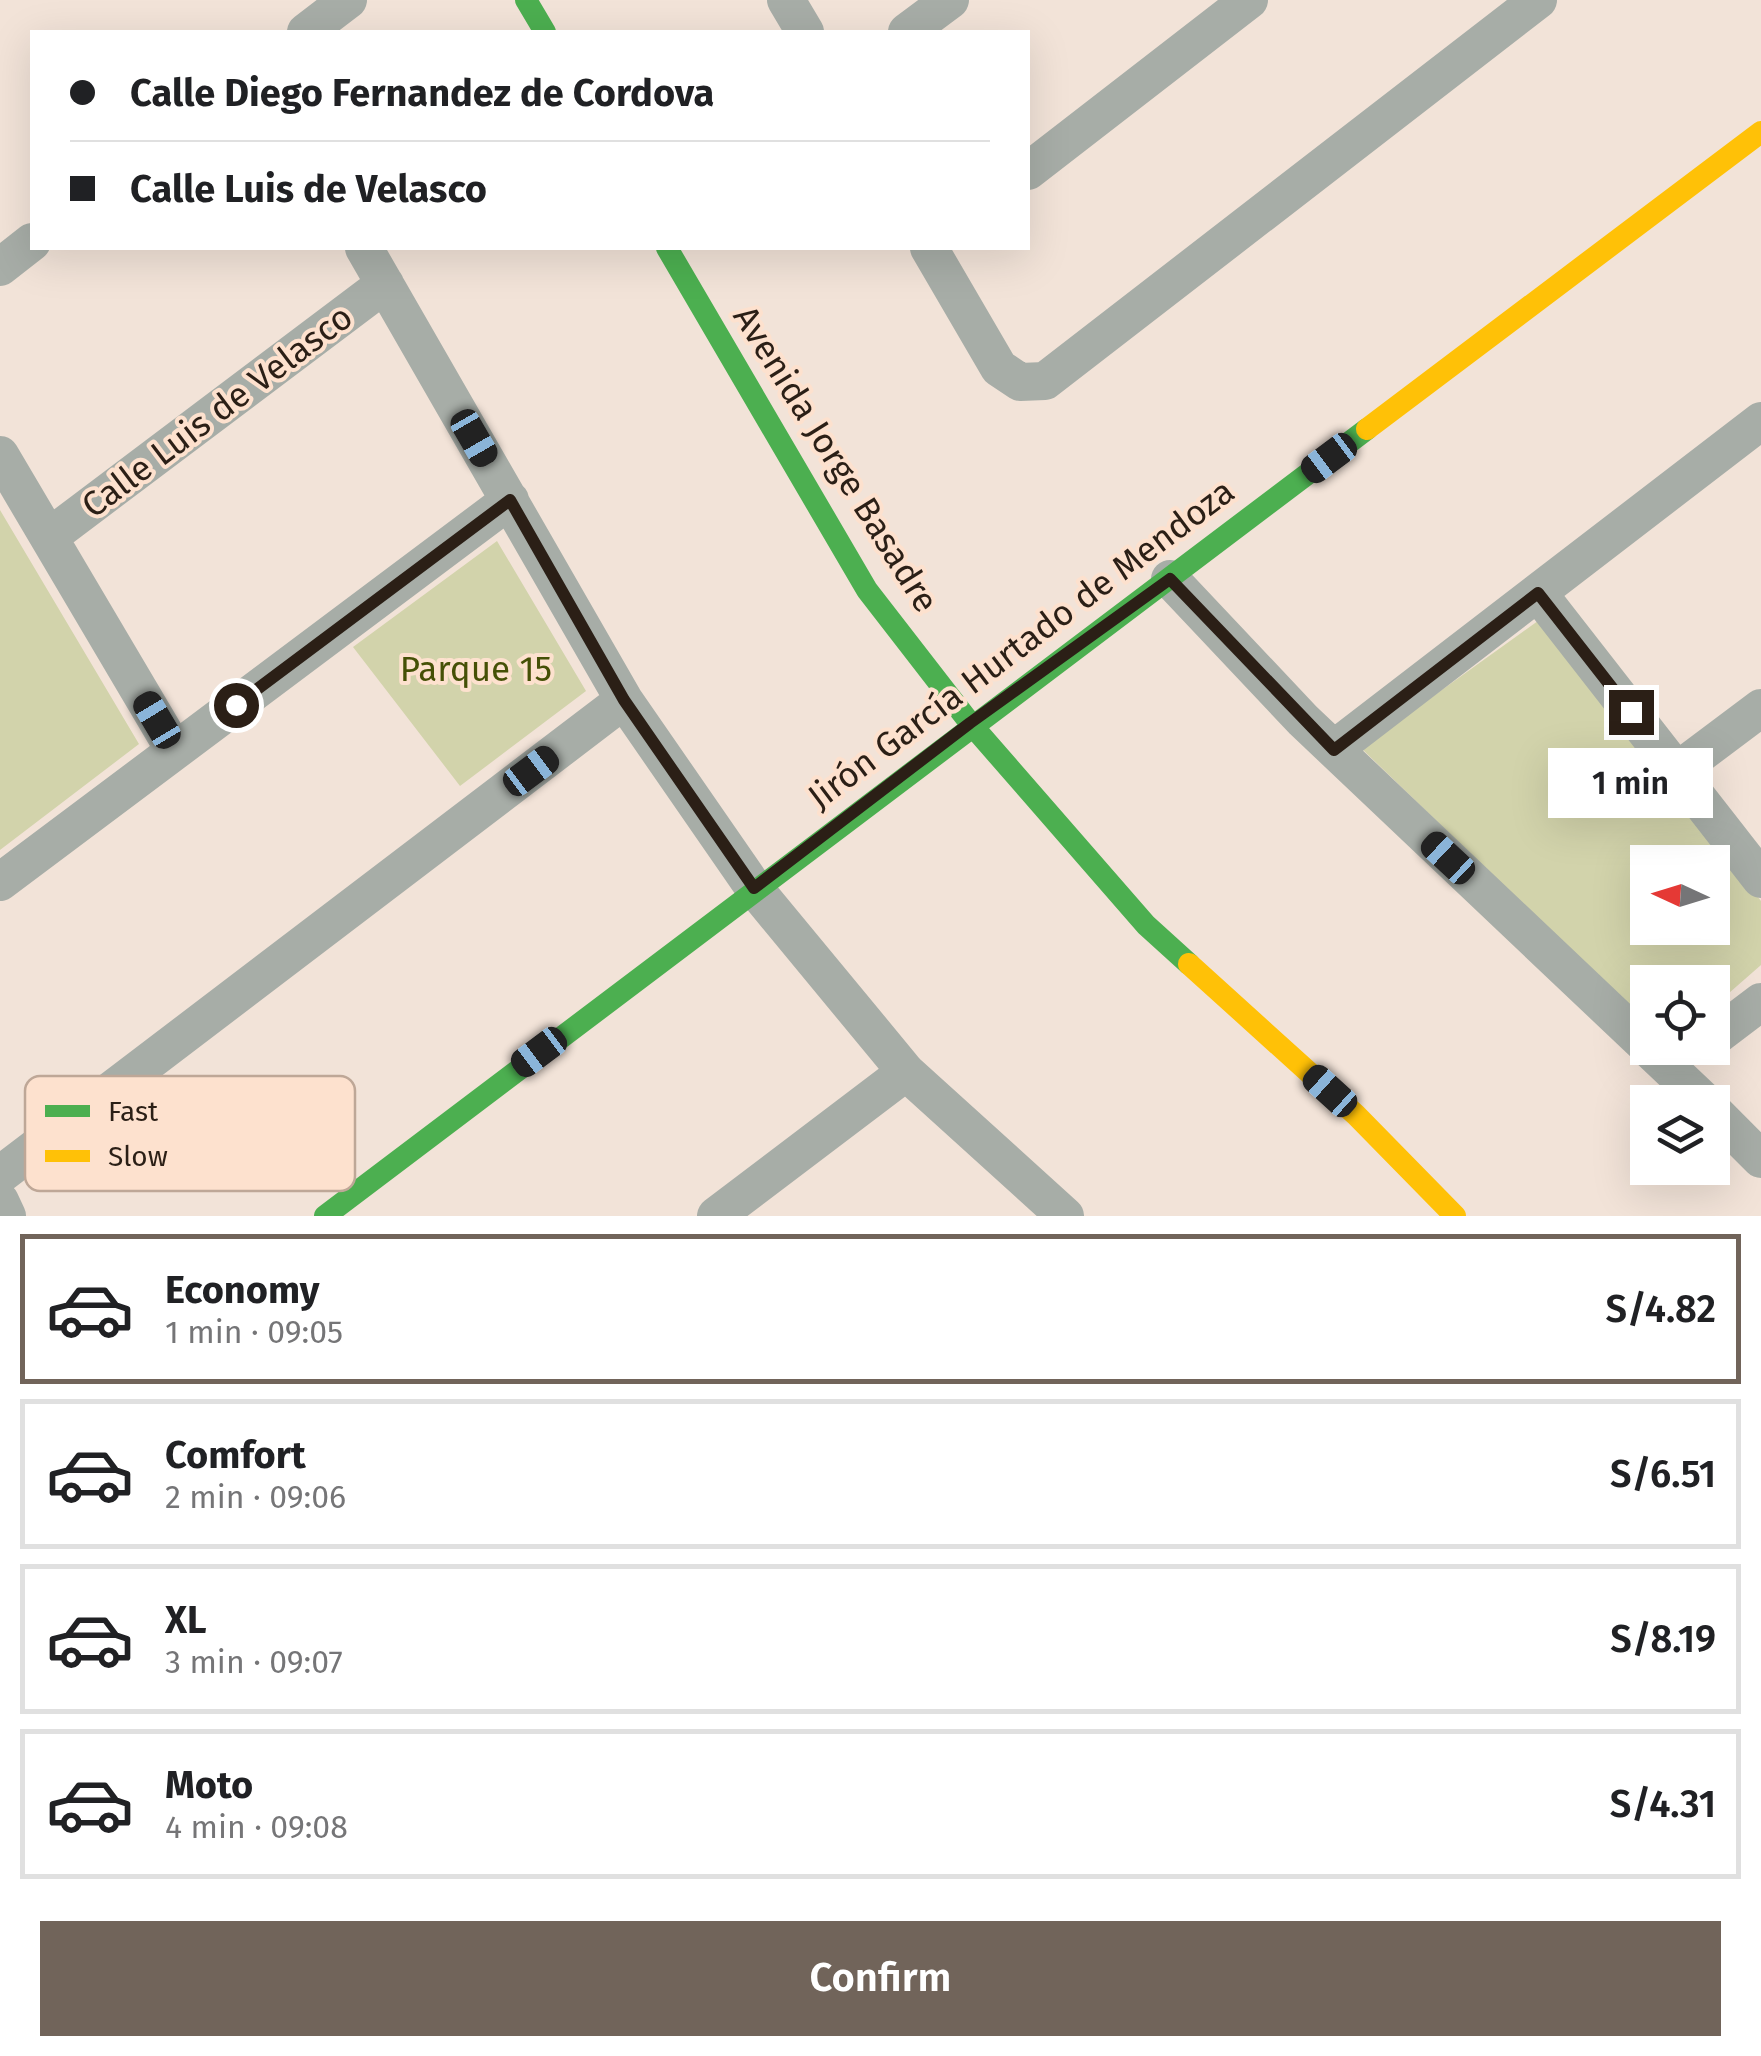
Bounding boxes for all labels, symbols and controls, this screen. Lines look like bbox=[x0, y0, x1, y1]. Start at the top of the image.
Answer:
text: Calle Diego Fernandez de Cordova bbox=[130, 70, 714, 116]
text: Calle Luis de Velasco bbox=[130, 166, 487, 212]
street label: Calle Luis de Velasco bbox=[73, 296, 361, 526]
street label: Avenida Jorge Basadre bbox=[725, 298, 947, 620]
car bbox=[446, 405, 502, 471]
car bbox=[1296, 428, 1362, 488]
street label: Jirón García Hurtado de Mendoza bbox=[800, 470, 1242, 818]
park label: Parque 15 bbox=[400, 648, 552, 690]
route start bbox=[214, 683, 259, 728]
car bbox=[129, 687, 185, 753]
route end bbox=[1609, 690, 1654, 735]
car bbox=[498, 741, 564, 801]
callout: 1 min bbox=[1548, 747, 1714, 817]
text: 1 min bbox=[1592, 764, 1669, 802]
car bbox=[1416, 827, 1480, 889]
north arrow bbox=[1630, 845, 1730, 945]
map controls bbox=[1630, 845, 1730, 1185]
button: locate bbox=[1630, 965, 1730, 1065]
car bbox=[506, 1022, 572, 1082]
car bbox=[1298, 1060, 1362, 1122]
legend bbox=[25, 1076, 355, 1191]
button: layers bbox=[1630, 1085, 1730, 1185]
text: Fast bbox=[108, 1095, 159, 1128]
text: Slow bbox=[108, 1140, 168, 1173]
icon: car bbox=[45, 1264, 135, 1354]
text: Economy bbox=[165, 1267, 320, 1313]
text: S/4.82 bbox=[1605, 1286, 1716, 1332]
text: 1 min · 09:05 bbox=[165, 1313, 343, 1351]
icon: car bbox=[45, 1429, 135, 1519]
text: Comfort bbox=[165, 1432, 306, 1478]
text: S/6.51 bbox=[1610, 1451, 1716, 1497]
text: 2 min · 09:06 bbox=[165, 1478, 346, 1516]
icon: car bbox=[45, 1594, 135, 1684]
text: XL bbox=[165, 1597, 207, 1643]
text: S/8.19 bbox=[1610, 1616, 1716, 1662]
text: 3 min · 09:07 bbox=[165, 1643, 343, 1681]
icon: car bbox=[45, 1759, 135, 1849]
text: Moto bbox=[165, 1762, 253, 1808]
text: S/4.31 bbox=[1610, 1781, 1716, 1827]
text: 4 min · 09:08 bbox=[165, 1808, 348, 1846]
button: Confirm bbox=[40, 1921, 1721, 2036]

